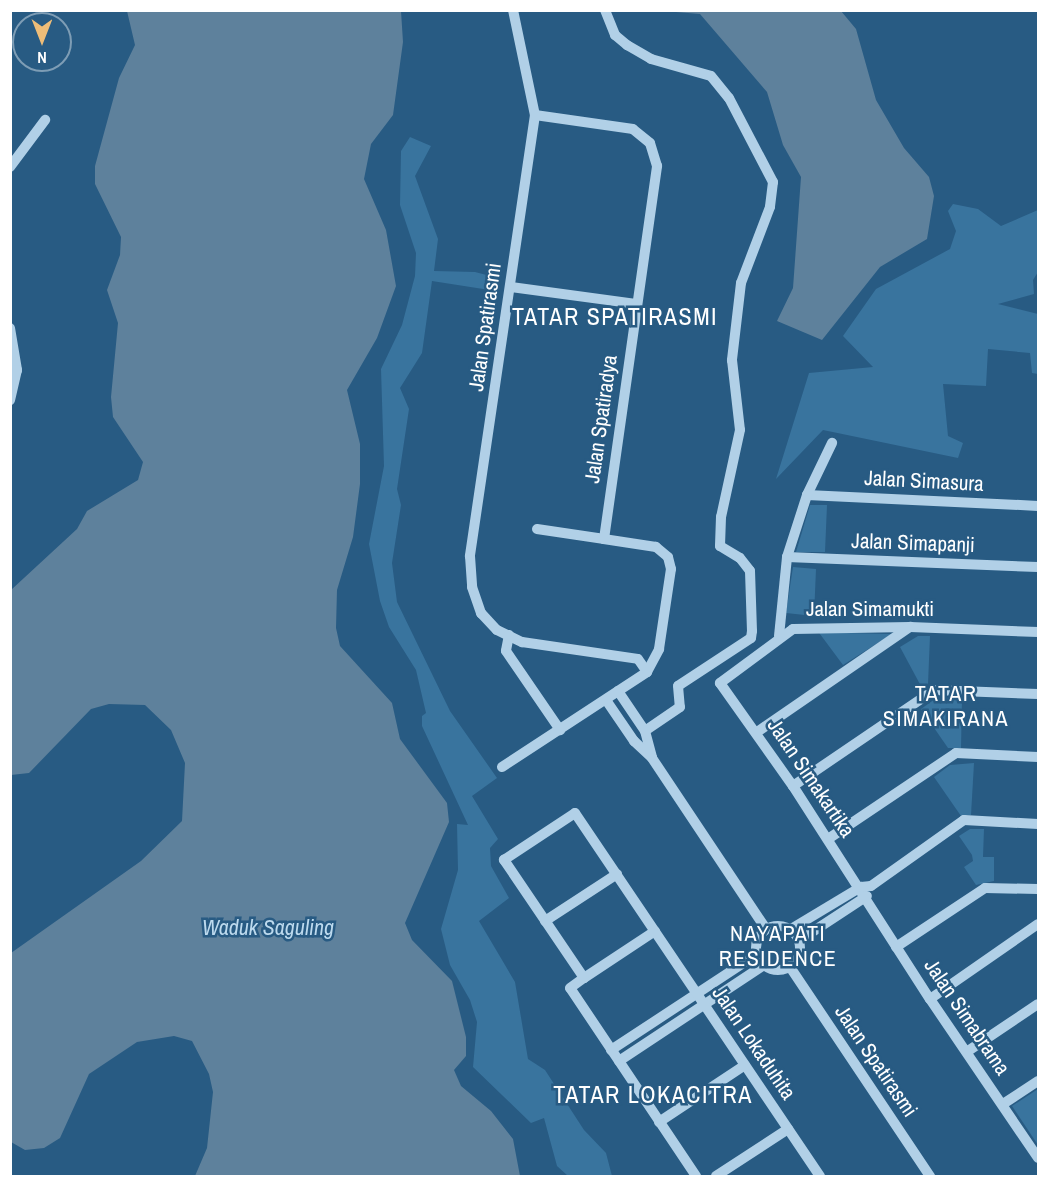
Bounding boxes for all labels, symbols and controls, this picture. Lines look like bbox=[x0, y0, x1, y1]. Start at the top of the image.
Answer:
north arrow bbox=[12, 12, 72, 72]
text: N bbox=[37, 47, 47, 69]
street label: Jalan Spatirasmi bbox=[464, 261, 506, 393]
district label: TATAR SPATIRASMI bbox=[512, 303, 718, 331]
street label: Jalan Spatiradya bbox=[580, 353, 622, 485]
street label: Jalan Simasura bbox=[864, 465, 984, 497]
street label: Jalan Simapanji bbox=[851, 528, 975, 558]
street label: Jalan Simamukti bbox=[806, 596, 934, 622]
district label: TATAR SIMAKIRANA bbox=[883, 680, 1009, 732]
street label: Jalan Simakartika bbox=[762, 714, 860, 842]
water label: Waduk Saguling bbox=[202, 915, 334, 941]
district label: NAYAPATI RESIDENCE bbox=[719, 920, 837, 972]
street label: Jalan Simabrama bbox=[919, 954, 1015, 1080]
street label: Jalan Lokaduhita bbox=[707, 982, 801, 1104]
street label: Jalan Spatirasmi bbox=[829, 1000, 923, 1122]
district label: TATAR LOKACITRA bbox=[553, 1081, 753, 1109]

